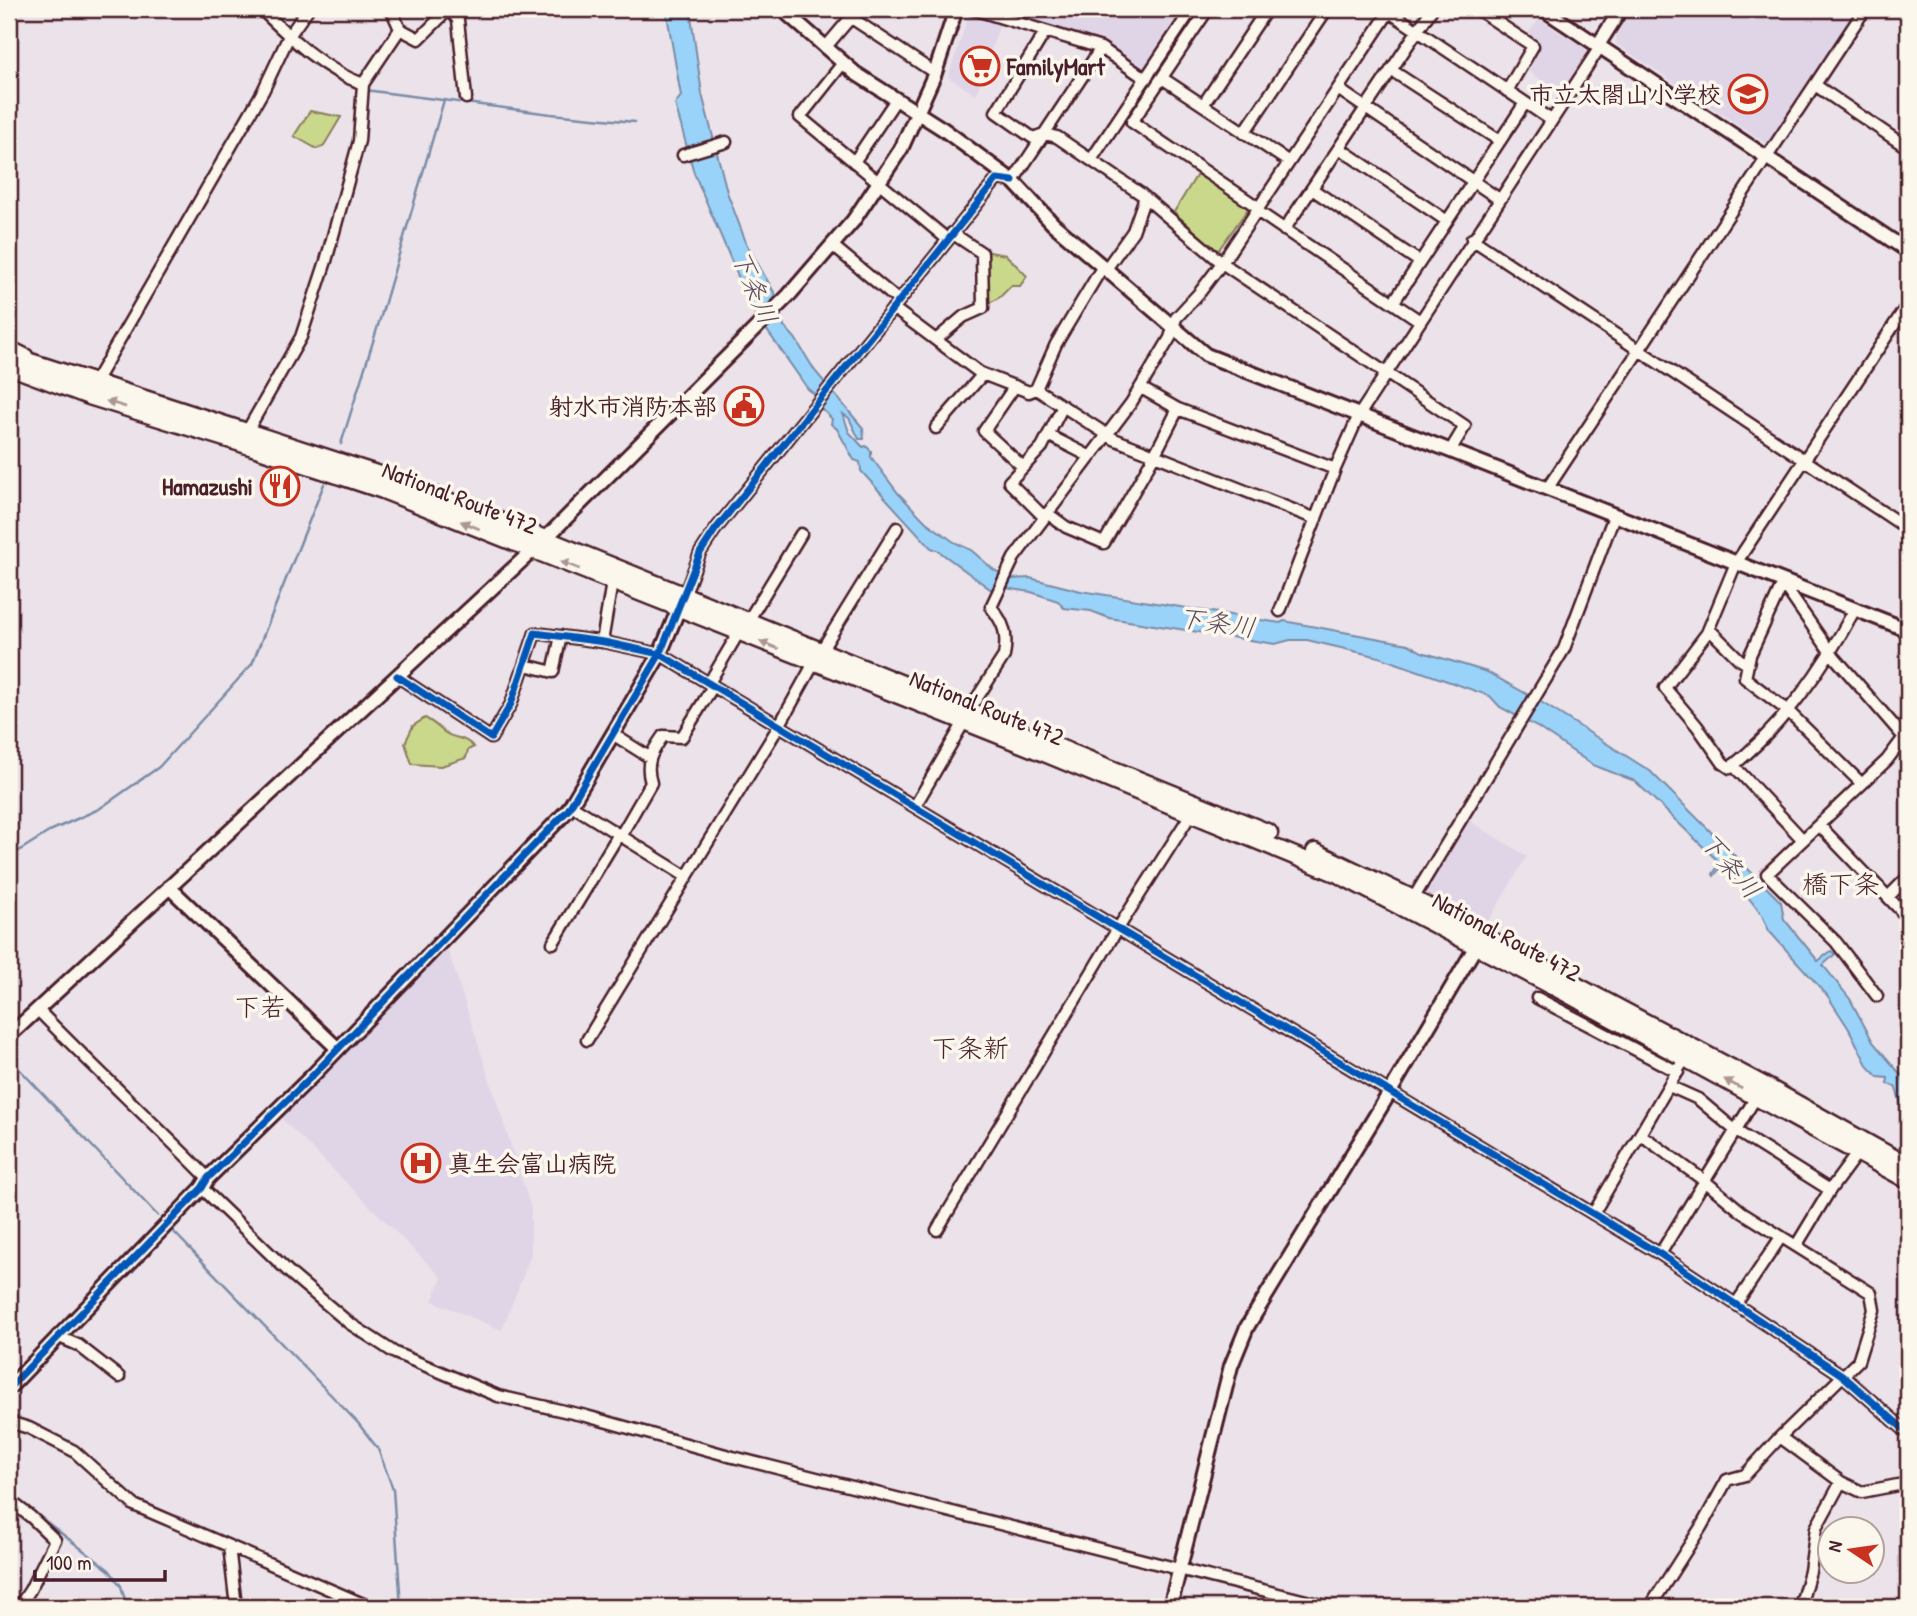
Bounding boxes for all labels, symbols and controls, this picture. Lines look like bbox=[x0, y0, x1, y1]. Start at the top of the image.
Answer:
supermarket icon: FamilyMart bbox=[959, 45, 1001, 87]
place label: FamilyMart bbox=[1006, 50, 1106, 83]
school or university icon: 市立太閤山小学校 bbox=[1727, 73, 1769, 115]
place label: 市立太閤山小学校 bbox=[1529, 78, 1721, 110]
water label: 下条川 bbox=[724, 244, 786, 330]
public building icon: 射水市消防本部 bbox=[723, 385, 765, 427]
place label: 射水市消防本部 bbox=[549, 390, 717, 422]
one-way arrow bbox=[105, 398, 126, 408]
street label: National Route 472 bbox=[378, 453, 542, 541]
restaurant icon: Hamazushi bbox=[259, 465, 301, 507]
place label: Hamazushi bbox=[162, 470, 253, 502]
one-way arrow bbox=[459, 519, 480, 530]
one-way arrow bbox=[559, 559, 580, 570]
water label: 下条川 bbox=[1176, 599, 1258, 645]
one-way arrow bbox=[759, 639, 780, 650]
street label: National Route 472 bbox=[905, 662, 1069, 752]
water label: 下条川 bbox=[1692, 824, 1770, 906]
district label: 橋下条 bbox=[1802, 866, 1880, 901]
street label: National Route 472 bbox=[1427, 884, 1587, 988]
district label: 下若 bbox=[234, 989, 286, 1024]
district label: 下条新 bbox=[931, 1030, 1009, 1065]
one-way arrow bbox=[1723, 1078, 1743, 1090]
hospital icon: 真生会富山病院 bbox=[400, 1142, 442, 1184]
place label: 真生会富山病院 bbox=[448, 1147, 616, 1179]
north arrow bbox=[1815, 1514, 1885, 1584]
text: N bbox=[1821, 1538, 1848, 1554]
scale bar bbox=[35, 1539, 164, 1583]
text: 100 m bbox=[46, 1548, 92, 1577]

